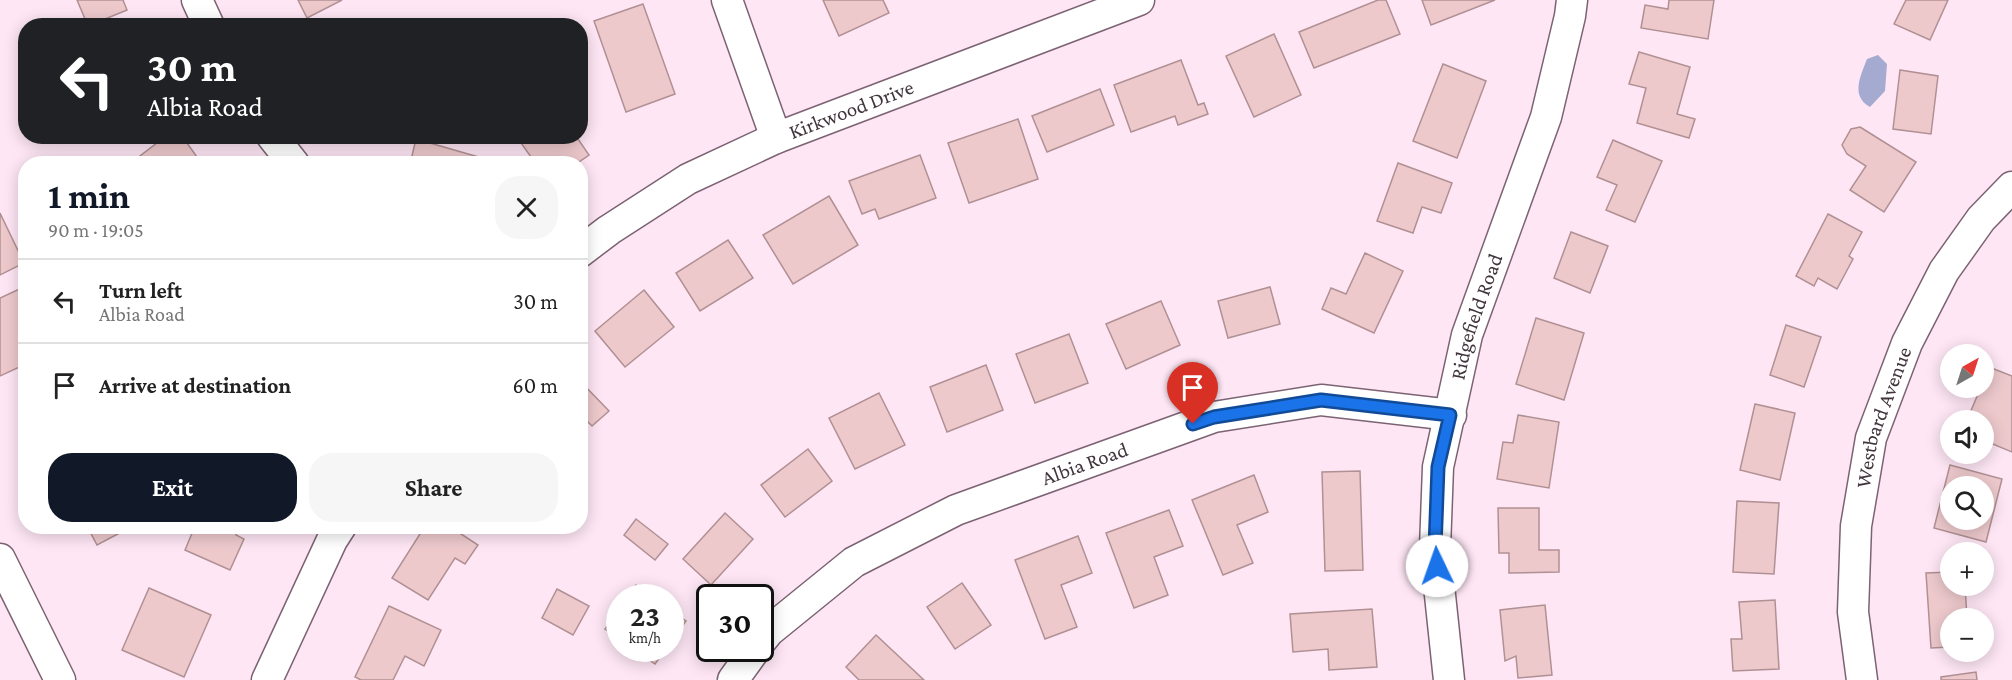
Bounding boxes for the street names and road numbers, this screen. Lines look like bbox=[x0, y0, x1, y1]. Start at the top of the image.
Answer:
street label: Kirkwood Drive bbox=[786, 75, 917, 144]
street label: Ridgefield Road bbox=[1446, 250, 1507, 382]
street label: Westbard Avenue bbox=[1851, 343, 1916, 490]
street label: Albia Road bbox=[1038, 437, 1131, 490]

